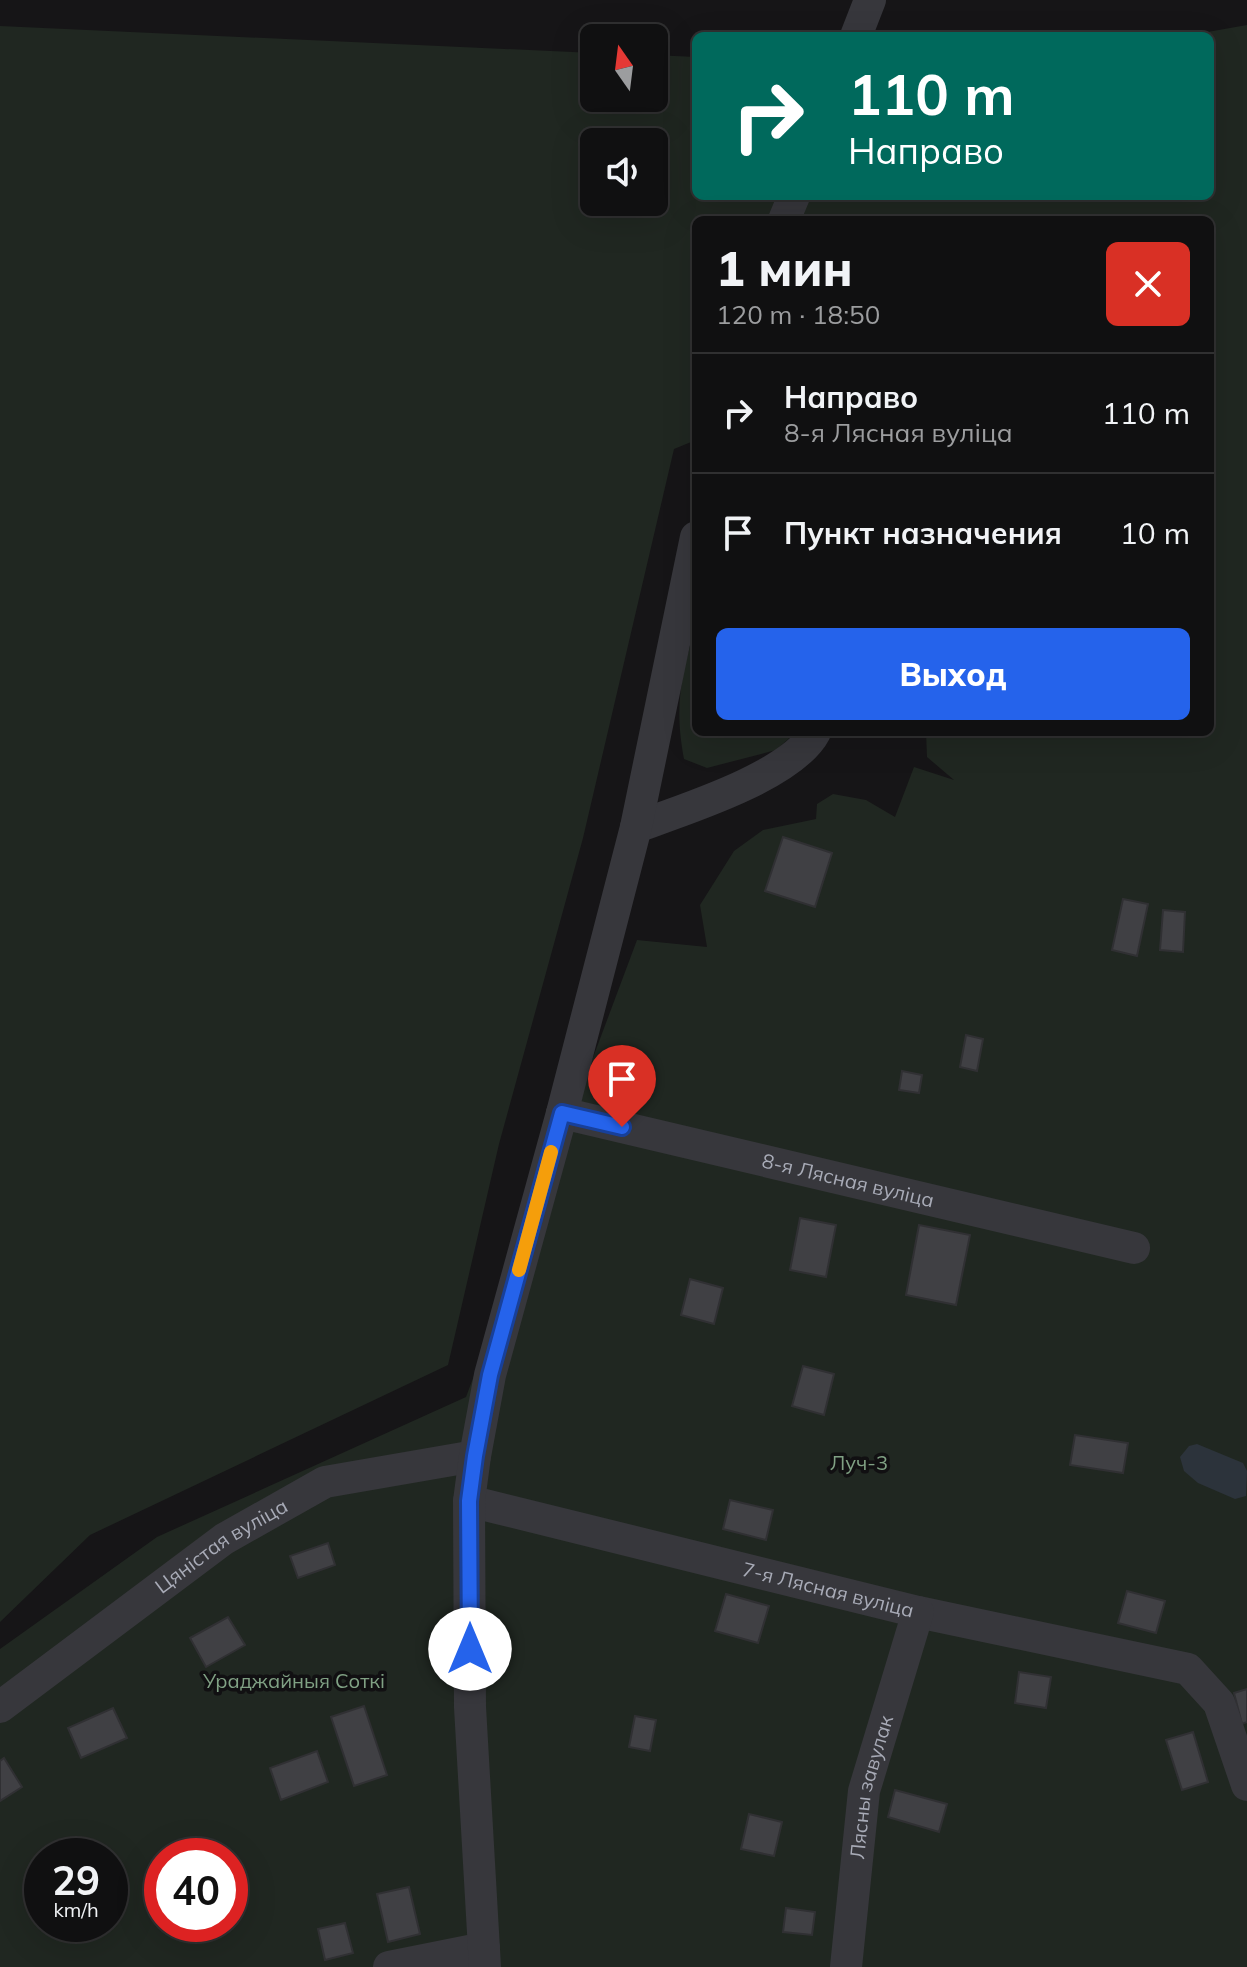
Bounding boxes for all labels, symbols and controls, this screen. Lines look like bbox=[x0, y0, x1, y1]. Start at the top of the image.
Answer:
north arrow bbox=[580, 24, 668, 112]
map controls bbox=[580, 24, 668, 216]
text: 110 m bbox=[848, 59, 1015, 129]
icon: right bbox=[716, 64, 820, 168]
button: sound bbox=[580, 128, 668, 216]
text: Направо bbox=[848, 128, 1004, 173]
text: 1 мин bbox=[716, 238, 853, 298]
button: close bbox=[1106, 242, 1190, 326]
text: 120 m · 18:50 bbox=[716, 298, 880, 331]
text: Направо bbox=[784, 378, 918, 416]
icon: right bbox=[716, 391, 760, 435]
text: 110 m bbox=[1102, 394, 1190, 432]
text: 8-я Лясная вуліца bbox=[784, 416, 1013, 449]
icon: arrive bbox=[716, 511, 760, 555]
text: Пункт назначения bbox=[784, 514, 1062, 552]
text: 10 m bbox=[1120, 514, 1190, 552]
button: Выход bbox=[716, 628, 1190, 720]
pin bbox=[588, 1045, 656, 1127]
icon: arrive bbox=[600, 1057, 644, 1101]
street label: 8-я Лясная вуліца bbox=[760, 1148, 937, 1212]
park label: Луч-3 bbox=[830, 1450, 888, 1475]
street label: Цяністая вуліца bbox=[150, 1493, 292, 1598]
street label: 7-я Лясная вуліца bbox=[740, 1556, 917, 1623]
position arrow bbox=[428, 1607, 512, 1691]
park label: Ураджайныя Соткі bbox=[202, 1668, 385, 1693]
street label: Лясны завулак bbox=[844, 1712, 898, 1860]
speed limit sign: 40 bbox=[144, 1838, 248, 1942]
text: 29 bbox=[52, 1855, 100, 1905]
text: km/h bbox=[53, 1897, 99, 1922]

